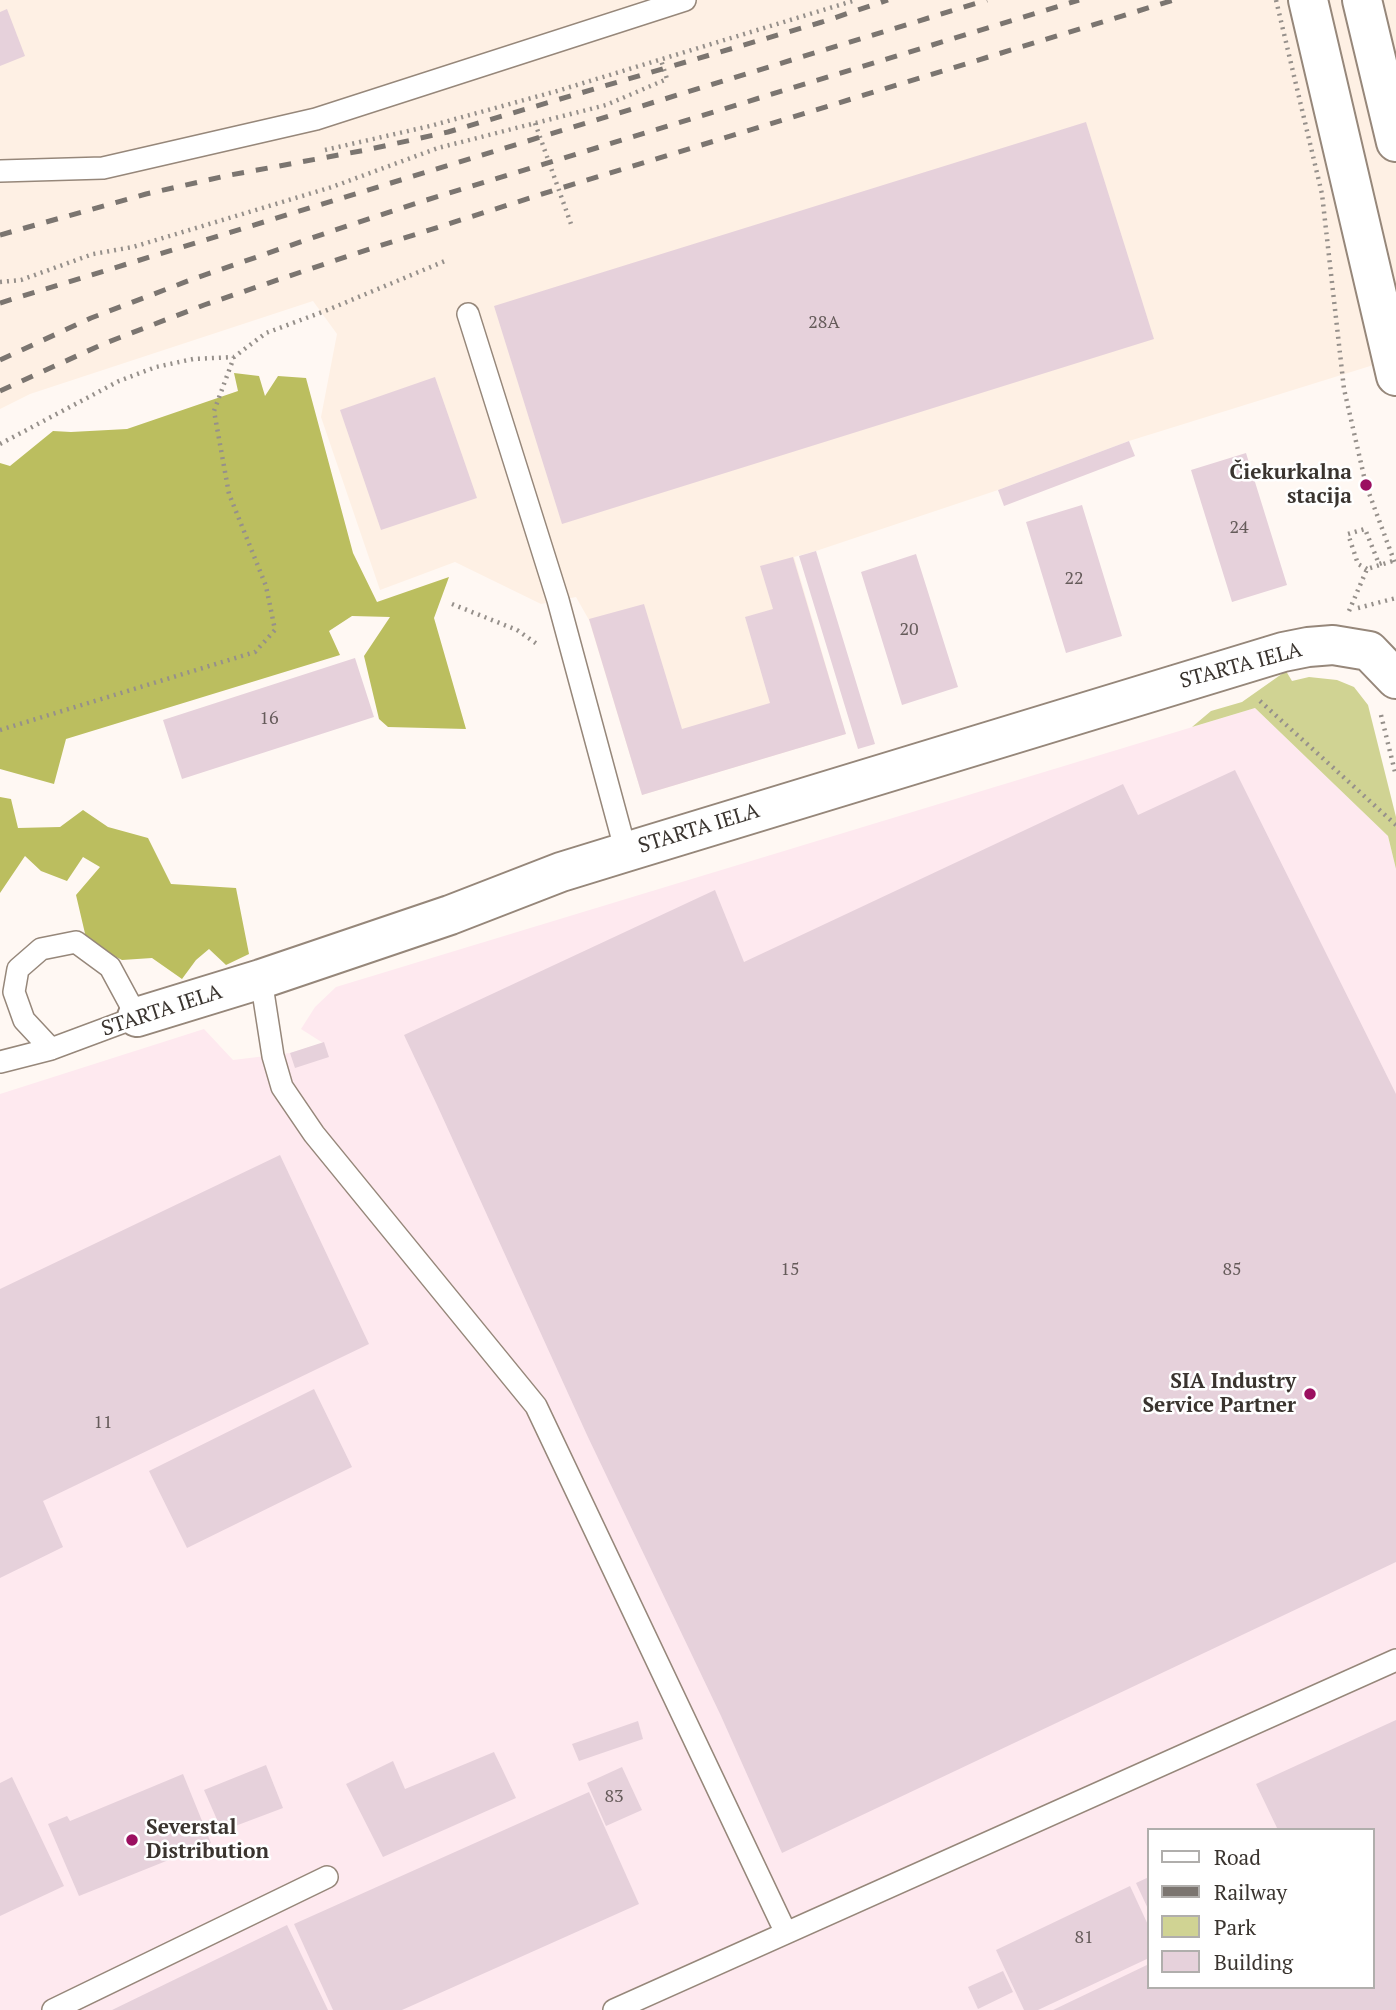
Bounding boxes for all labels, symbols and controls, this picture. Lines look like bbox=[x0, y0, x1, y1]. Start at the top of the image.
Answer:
house number: 28A bbox=[808, 312, 840, 334]
place label: Čiekurkalna stacija bbox=[1230, 460, 1352, 510]
marker: Čiekurkalna stacija bbox=[1358, 477, 1374, 493]
house number: 24 bbox=[1229, 517, 1249, 539]
house number: 22 bbox=[1064, 568, 1084, 590]
house number: 20 bbox=[899, 619, 919, 641]
street label: STARTA IELA bbox=[1177, 638, 1305, 694]
house number: 16 bbox=[259, 708, 279, 730]
street label: STARTA IELA bbox=[635, 799, 763, 859]
street label: STARTA IELA bbox=[98, 980, 226, 1042]
house number: 15 bbox=[780, 1259, 800, 1281]
house number: 85 bbox=[1222, 1259, 1242, 1281]
place label: SIA Industry Service Partner bbox=[1142, 1369, 1296, 1419]
marker: SIA Industry Service Partner bbox=[1302, 1386, 1318, 1402]
house number: 11 bbox=[93, 1412, 113, 1434]
house number: 83 bbox=[604, 1786, 624, 1808]
place label: Severstal Distribution bbox=[146, 1815, 269, 1865]
legend bbox=[1148, 1828, 1375, 1989]
marker: Severstal Distribution bbox=[124, 1832, 140, 1848]
text: Road bbox=[1214, 1843, 1261, 1871]
text: Railway bbox=[1214, 1878, 1287, 1906]
text: Park bbox=[1214, 1913, 1256, 1941]
house number: 81 bbox=[1074, 1927, 1094, 1949]
text: Building bbox=[1214, 1948, 1293, 1976]

